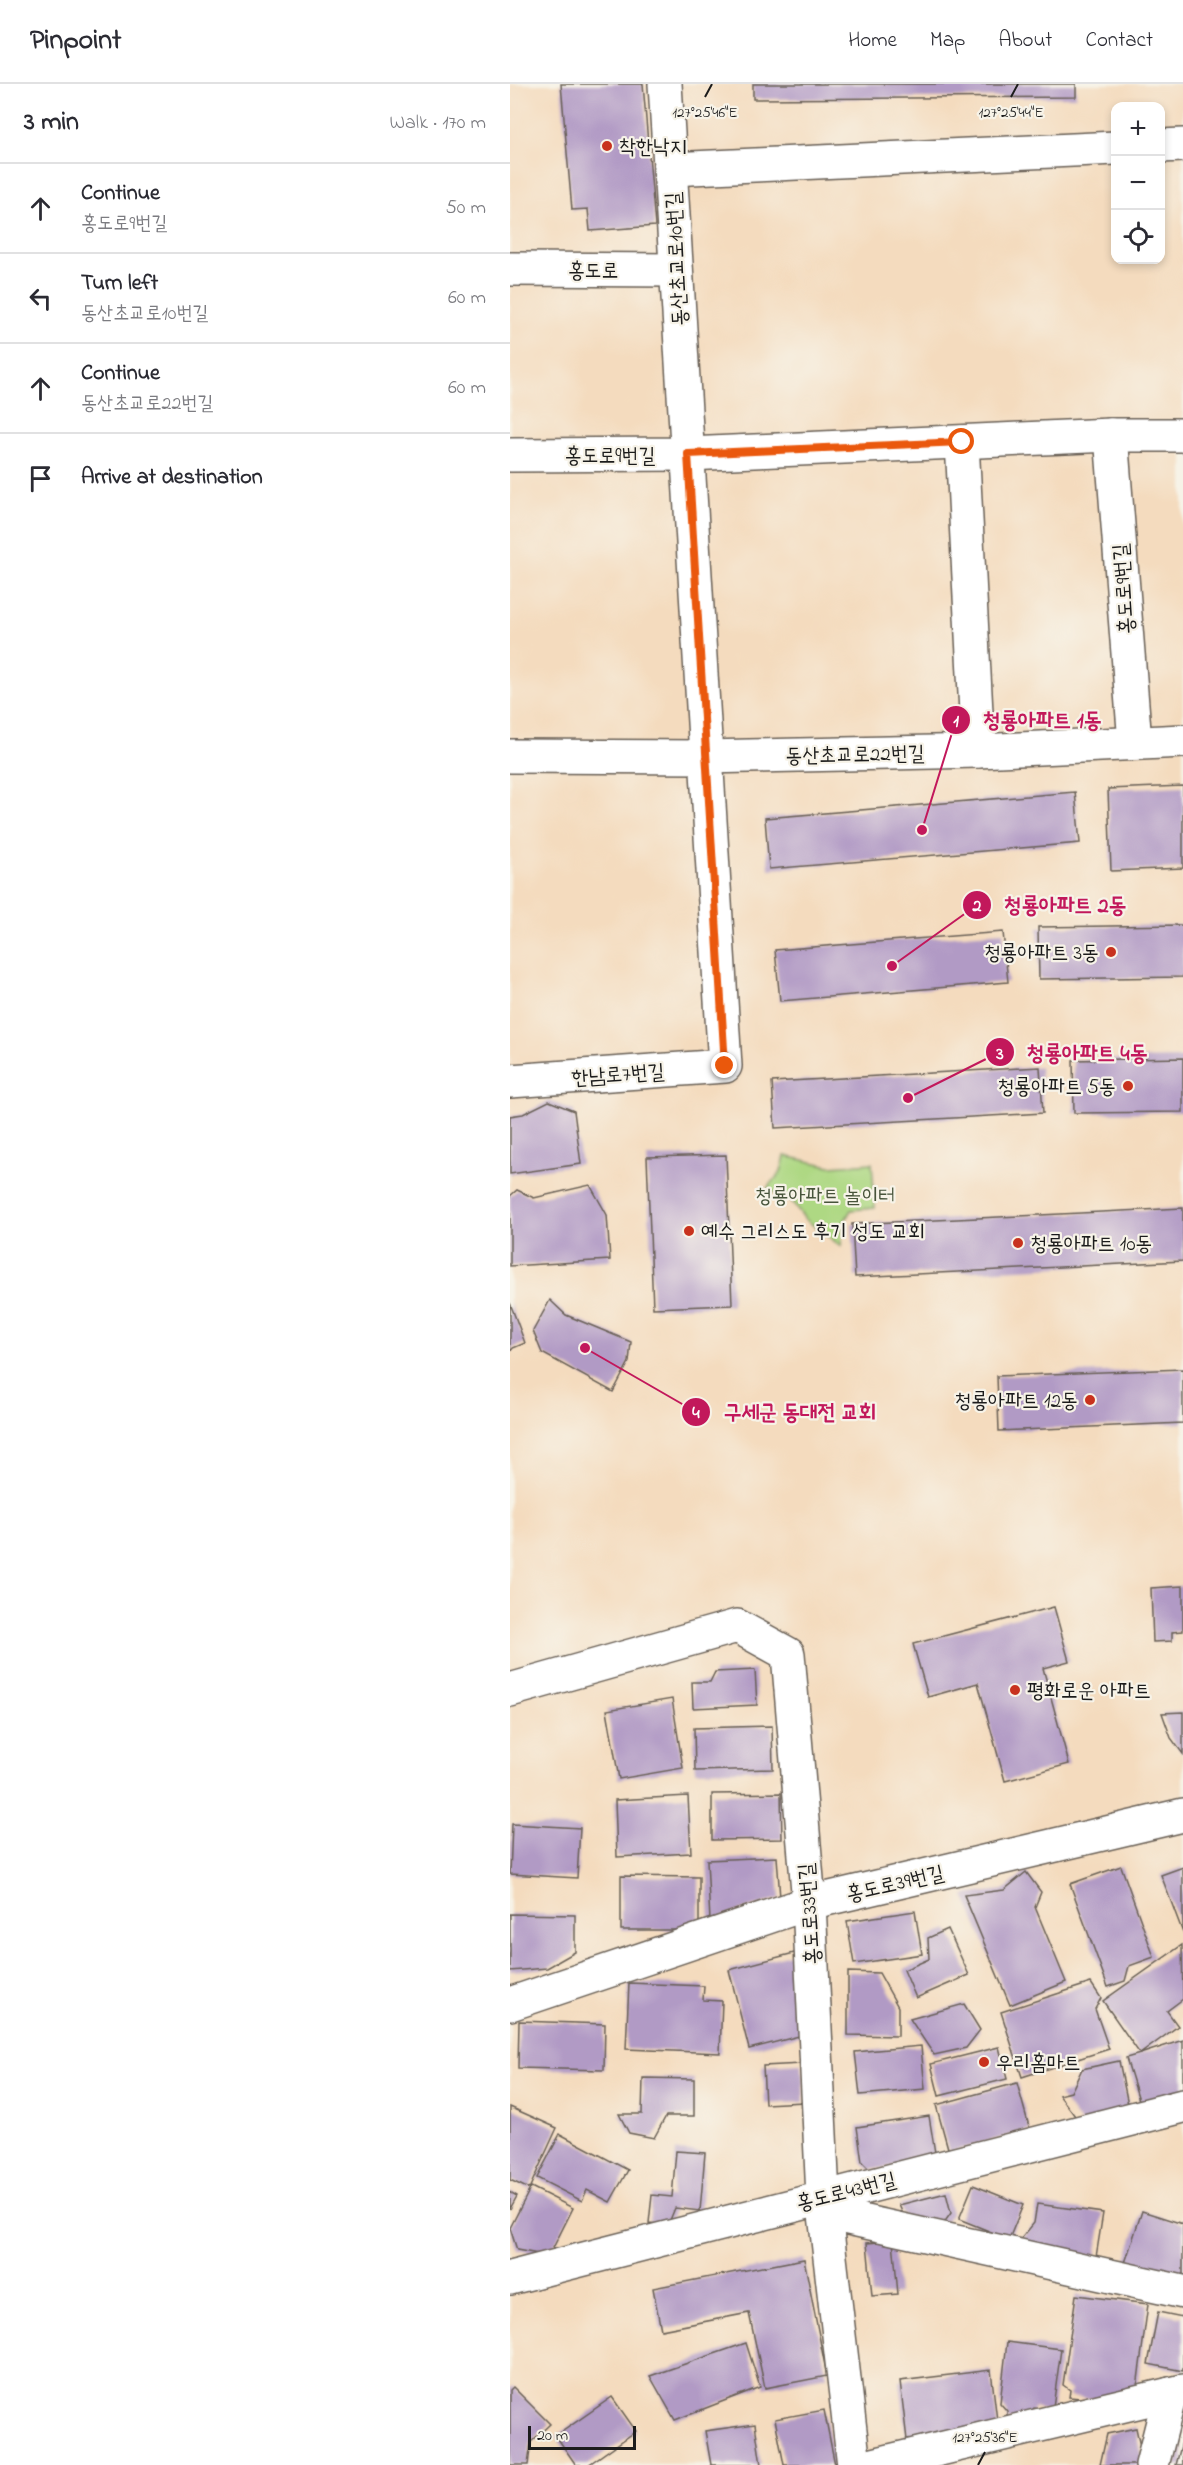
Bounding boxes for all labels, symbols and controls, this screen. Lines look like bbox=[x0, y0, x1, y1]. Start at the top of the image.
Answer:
text: Pinpoint bbox=[30, 21, 121, 62]
text: Home bbox=[848, 26, 897, 56]
text: Map bbox=[930, 26, 965, 56]
text: About bbox=[998, 26, 1052, 56]
text: Contact bbox=[1085, 26, 1153, 56]
text: 127°25'46"E bbox=[672, 102, 738, 124]
text: 127°25'44"E bbox=[979, 102, 1044, 124]
map controls bbox=[1111, 102, 1165, 264]
button: + bbox=[1111, 102, 1165, 156]
text: 3 min bbox=[24, 104, 79, 142]
text: Walk · 170 m bbox=[390, 109, 486, 138]
place label: 착한낙지 bbox=[619, 133, 687, 163]
marker: 착한낙지 bbox=[600, 139, 614, 153]
button: − bbox=[1111, 156, 1165, 210]
text: Continue bbox=[81, 178, 160, 210]
street label: 동산초교로10번길 bbox=[660, 191, 696, 327]
icon: ahead bbox=[24, 192, 57, 225]
text: 50 m bbox=[445, 194, 486, 223]
text: 홍도로9번길 bbox=[81, 210, 168, 239]
button: locate bbox=[1111, 210, 1165, 264]
street label: 홍도로 bbox=[568, 257, 618, 287]
text: Turn left bbox=[81, 268, 158, 300]
icon: left bbox=[24, 282, 57, 315]
text: 60 m bbox=[448, 284, 486, 313]
text: 동산초교로10번길 bbox=[81, 300, 209, 329]
text: Continue bbox=[81, 358, 160, 390]
icon: ahead bbox=[24, 372, 57, 405]
text: 60 m bbox=[448, 374, 486, 403]
text: 동산초교로22번길 bbox=[81, 390, 214, 419]
route start bbox=[948, 428, 974, 454]
street label: 홍도로9번길 bbox=[565, 442, 656, 472]
icon: arrive bbox=[24, 462, 57, 495]
text: Arrive at destination bbox=[81, 462, 263, 494]
street label: 홍도로9번길 bbox=[1107, 542, 1143, 635]
callout: 청룡아파트 1동 bbox=[941, 700, 1114, 740]
text: 청룡아파트 1동 bbox=[983, 706, 1102, 738]
text: 1 bbox=[953, 709, 959, 735]
street label: 동산초교로22번길 bbox=[785, 740, 925, 772]
callout: 청룡아파트 2동 bbox=[962, 885, 1138, 925]
text: 청룡아파트 2동 bbox=[1004, 891, 1127, 923]
text: 2 bbox=[972, 894, 982, 920]
place label: 청룡아파트 3동 bbox=[984, 939, 1099, 969]
marker: 청룡아파트 3동 bbox=[1104, 945, 1118, 959]
callout: 청룡아파트 4동 bbox=[985, 1032, 1159, 1072]
text: 청룡아파트 4동 bbox=[1027, 1039, 1148, 1071]
text: 3 bbox=[995, 1042, 1004, 1068]
route end bbox=[711, 1052, 737, 1078]
street label: 한남로7번길 bbox=[571, 1058, 666, 1094]
place label: 청룡아파트 5동 bbox=[997, 1073, 1116, 1103]
marker: 청룡아파트 5동 bbox=[1121, 1079, 1135, 1093]
park label: 청룡아파트 놀이터 bbox=[755, 1182, 895, 1212]
place label: 예수 그리스도 후기 성도 교회 bbox=[701, 1218, 925, 1248]
marker: 예수 그리스도 후기 성도 교회 bbox=[682, 1224, 696, 1238]
place label: 청룡아파트 10동 bbox=[1030, 1230, 1152, 1260]
marker: 청룡아파트 10동 bbox=[1011, 1236, 1025, 1250]
place label: 청룡아파트 12동 bbox=[954, 1387, 1078, 1417]
callout: 구세군 동대전 교회 bbox=[681, 1392, 888, 1432]
marker: 청룡아파트 12동 bbox=[1083, 1393, 1097, 1407]
text: 구세군 동대전 교회 bbox=[724, 1398, 876, 1430]
text: 4 bbox=[692, 1401, 700, 1427]
place label: 평화로운 아파트 bbox=[1027, 1677, 1151, 1707]
marker: 평화로운 아파트 bbox=[1008, 1683, 1022, 1697]
street label: 홍도로39번길 bbox=[844, 1859, 947, 1911]
street label: 홍도로33번길 bbox=[792, 1862, 830, 1966]
place label: 우리홈마트 bbox=[996, 2049, 1081, 2079]
marker: 우리홈마트 bbox=[977, 2055, 991, 2069]
street label: 홍도로43번길 bbox=[793, 2166, 900, 2220]
scale bar bbox=[528, 2423, 636, 2450]
text: 20 m bbox=[537, 2424, 568, 2448]
text: 127°25'36"E bbox=[952, 2427, 1018, 2449]

